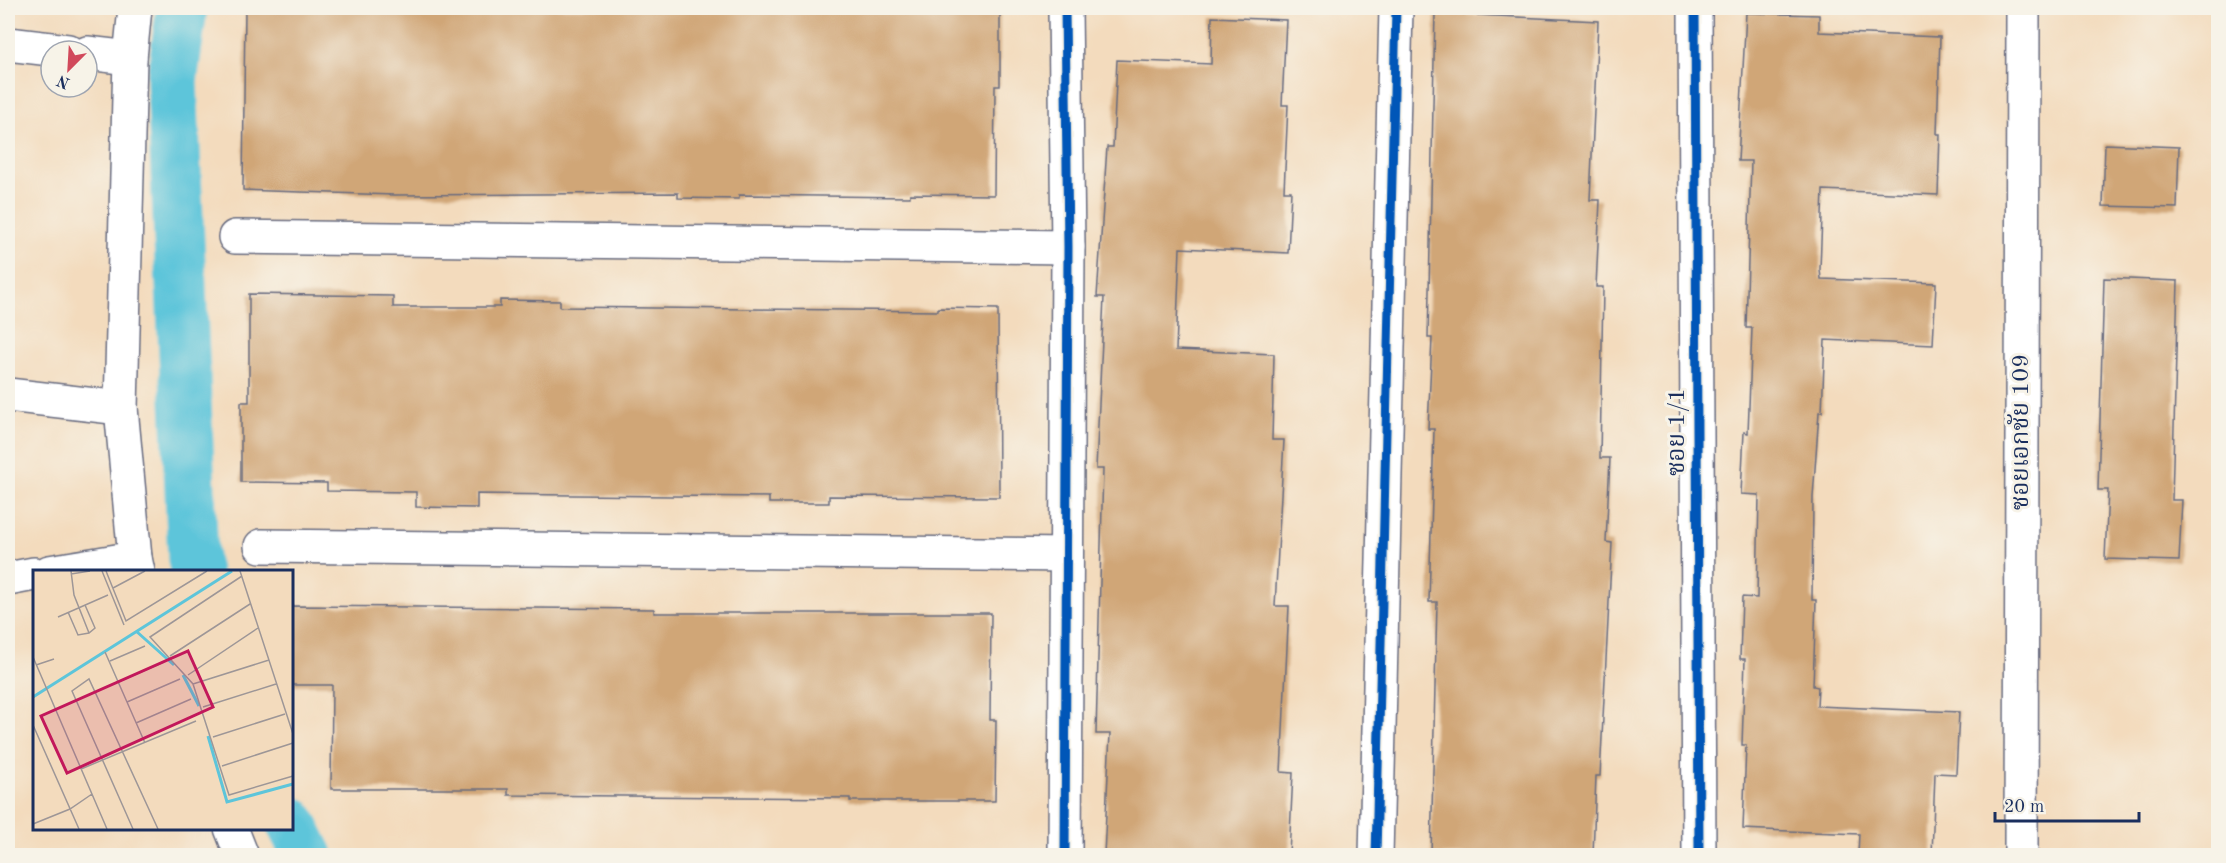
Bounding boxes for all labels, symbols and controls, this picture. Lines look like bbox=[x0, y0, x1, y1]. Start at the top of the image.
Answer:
north arrow bbox=[39, 39, 99, 99]
text: N bbox=[54, 71, 73, 91]
street label: ซอยเอกชัย 109 bbox=[2007, 354, 2034, 510]
street label: ซอย 1/1 bbox=[1666, 388, 1690, 476]
inset map bbox=[33, 570, 292, 830]
scale bar bbox=[1995, 785, 2139, 823]
text: 20 m bbox=[2004, 798, 2044, 816]

